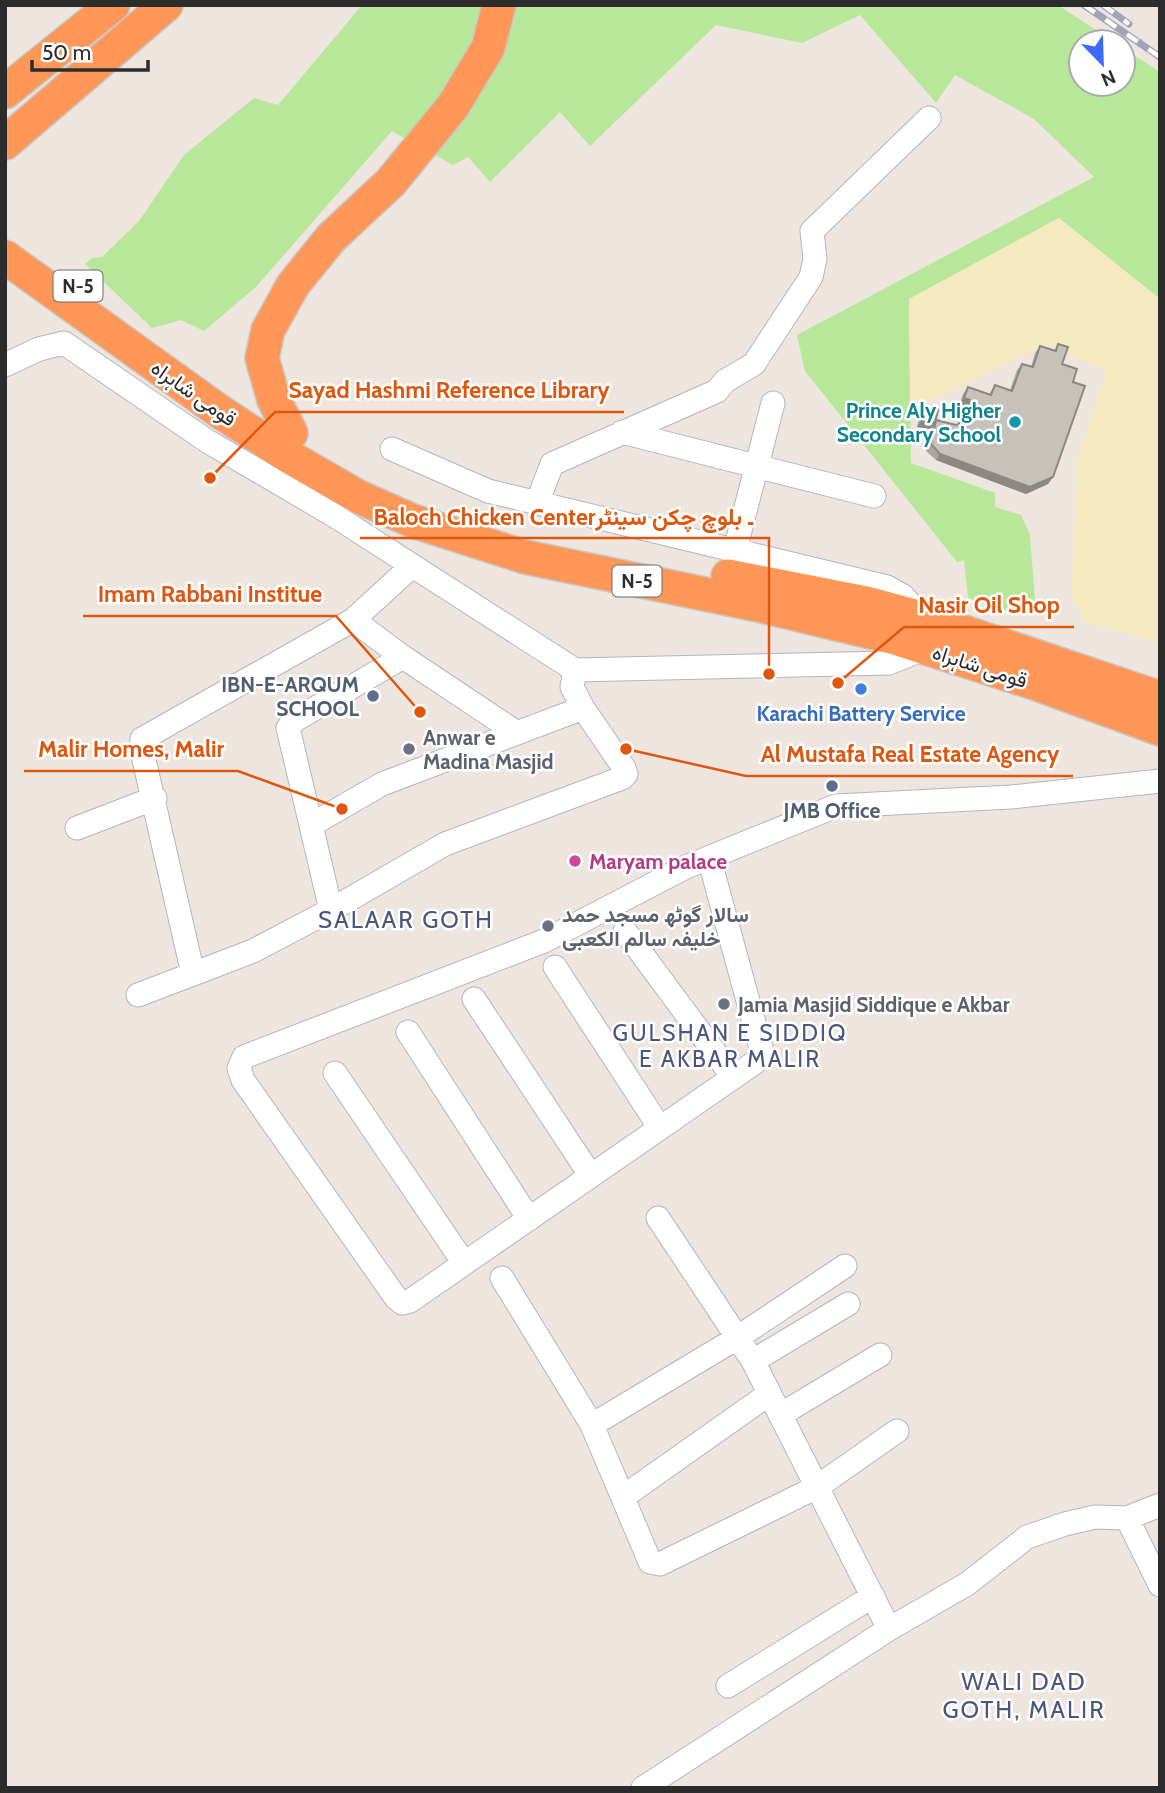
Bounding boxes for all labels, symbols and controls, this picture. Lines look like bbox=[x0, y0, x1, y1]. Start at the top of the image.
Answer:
scale bar bbox=[32, 28, 147, 72]
north arrow bbox=[1067, 28, 1137, 98]
text: 50 m bbox=[42, 40, 91, 65]
text: N bbox=[1098, 65, 1119, 91]
road number: N-5 bbox=[54, 270, 102, 302]
street label: قومی شاہراہ bbox=[146, 355, 241, 432]
callout: Sayad Hashmi Reference Library bbox=[275, 368, 624, 412]
text: Sayad Hashmi Reference Library bbox=[288, 376, 610, 404]
place label: Prince Aly Higher Secondary School bbox=[837, 398, 1001, 447]
marker: Prince Aly Higher Secondary School bbox=[1007, 414, 1023, 430]
callout: Baloch Chicken Center۔ بلوچ چکن سینٹر bbox=[360, 494, 769, 538]
text: Baloch Chicken Center۔ بلوچ چکن سینٹر bbox=[374, 503, 754, 533]
road number: N-5 bbox=[612, 566, 662, 596]
callout: Imam Rabbani Institue bbox=[83, 572, 336, 616]
text: Imam Rabbani Institue bbox=[98, 580, 322, 608]
callout: Nasir Oil Shop bbox=[904, 583, 1074, 627]
text: Nasir Oil Shop bbox=[918, 591, 1060, 619]
street label: قومی شاہراہ bbox=[929, 639, 1031, 694]
place label: IBN-E-ARQUM SCHOOL bbox=[221, 672, 359, 721]
marker: Karachi Battery Service bbox=[853, 681, 869, 697]
marker: IBN-E-ARQUM SCHOOL bbox=[365, 688, 381, 704]
place label: Karachi Battery Service bbox=[757, 701, 966, 726]
place label: Anwar e Madina Masjid bbox=[423, 725, 553, 774]
callout: Malir Homes, Malir bbox=[24, 727, 238, 771]
callout: Al Mustafa Real Estate Agency bbox=[746, 732, 1073, 776]
text: Malir Homes, Malir bbox=[38, 735, 224, 763]
text: Al Mustafa Real Estate Agency bbox=[761, 740, 1060, 768]
marker: Anwar e Madina Masjid bbox=[401, 741, 417, 757]
marker: JMB Office bbox=[824, 778, 840, 794]
place label: JMB Office bbox=[783, 798, 881, 823]
place label: Maryam palace bbox=[589, 849, 727, 874]
marker: Maryam palace bbox=[567, 853, 583, 869]
place label: سالار گوٹھ مسجد حمد خلیفہ سالم الکعبی bbox=[562, 902, 749, 953]
district label: SALAAR GOTH bbox=[318, 905, 494, 934]
marker: سالار گوٹھ مسجد حمد خلیفہ سالم الکعبی bbox=[540, 918, 556, 934]
place label: Jamia Masjid Siddique e Akbar bbox=[737, 992, 1010, 1017]
marker: Jamia Masjid Siddique e Akbar bbox=[716, 996, 732, 1012]
district label: GULSHAN E SIDDIQ E AKBAR MALIR bbox=[612, 1019, 848, 1073]
district label: WALI DAD GOTH, MALIR bbox=[942, 1667, 1106, 1724]

